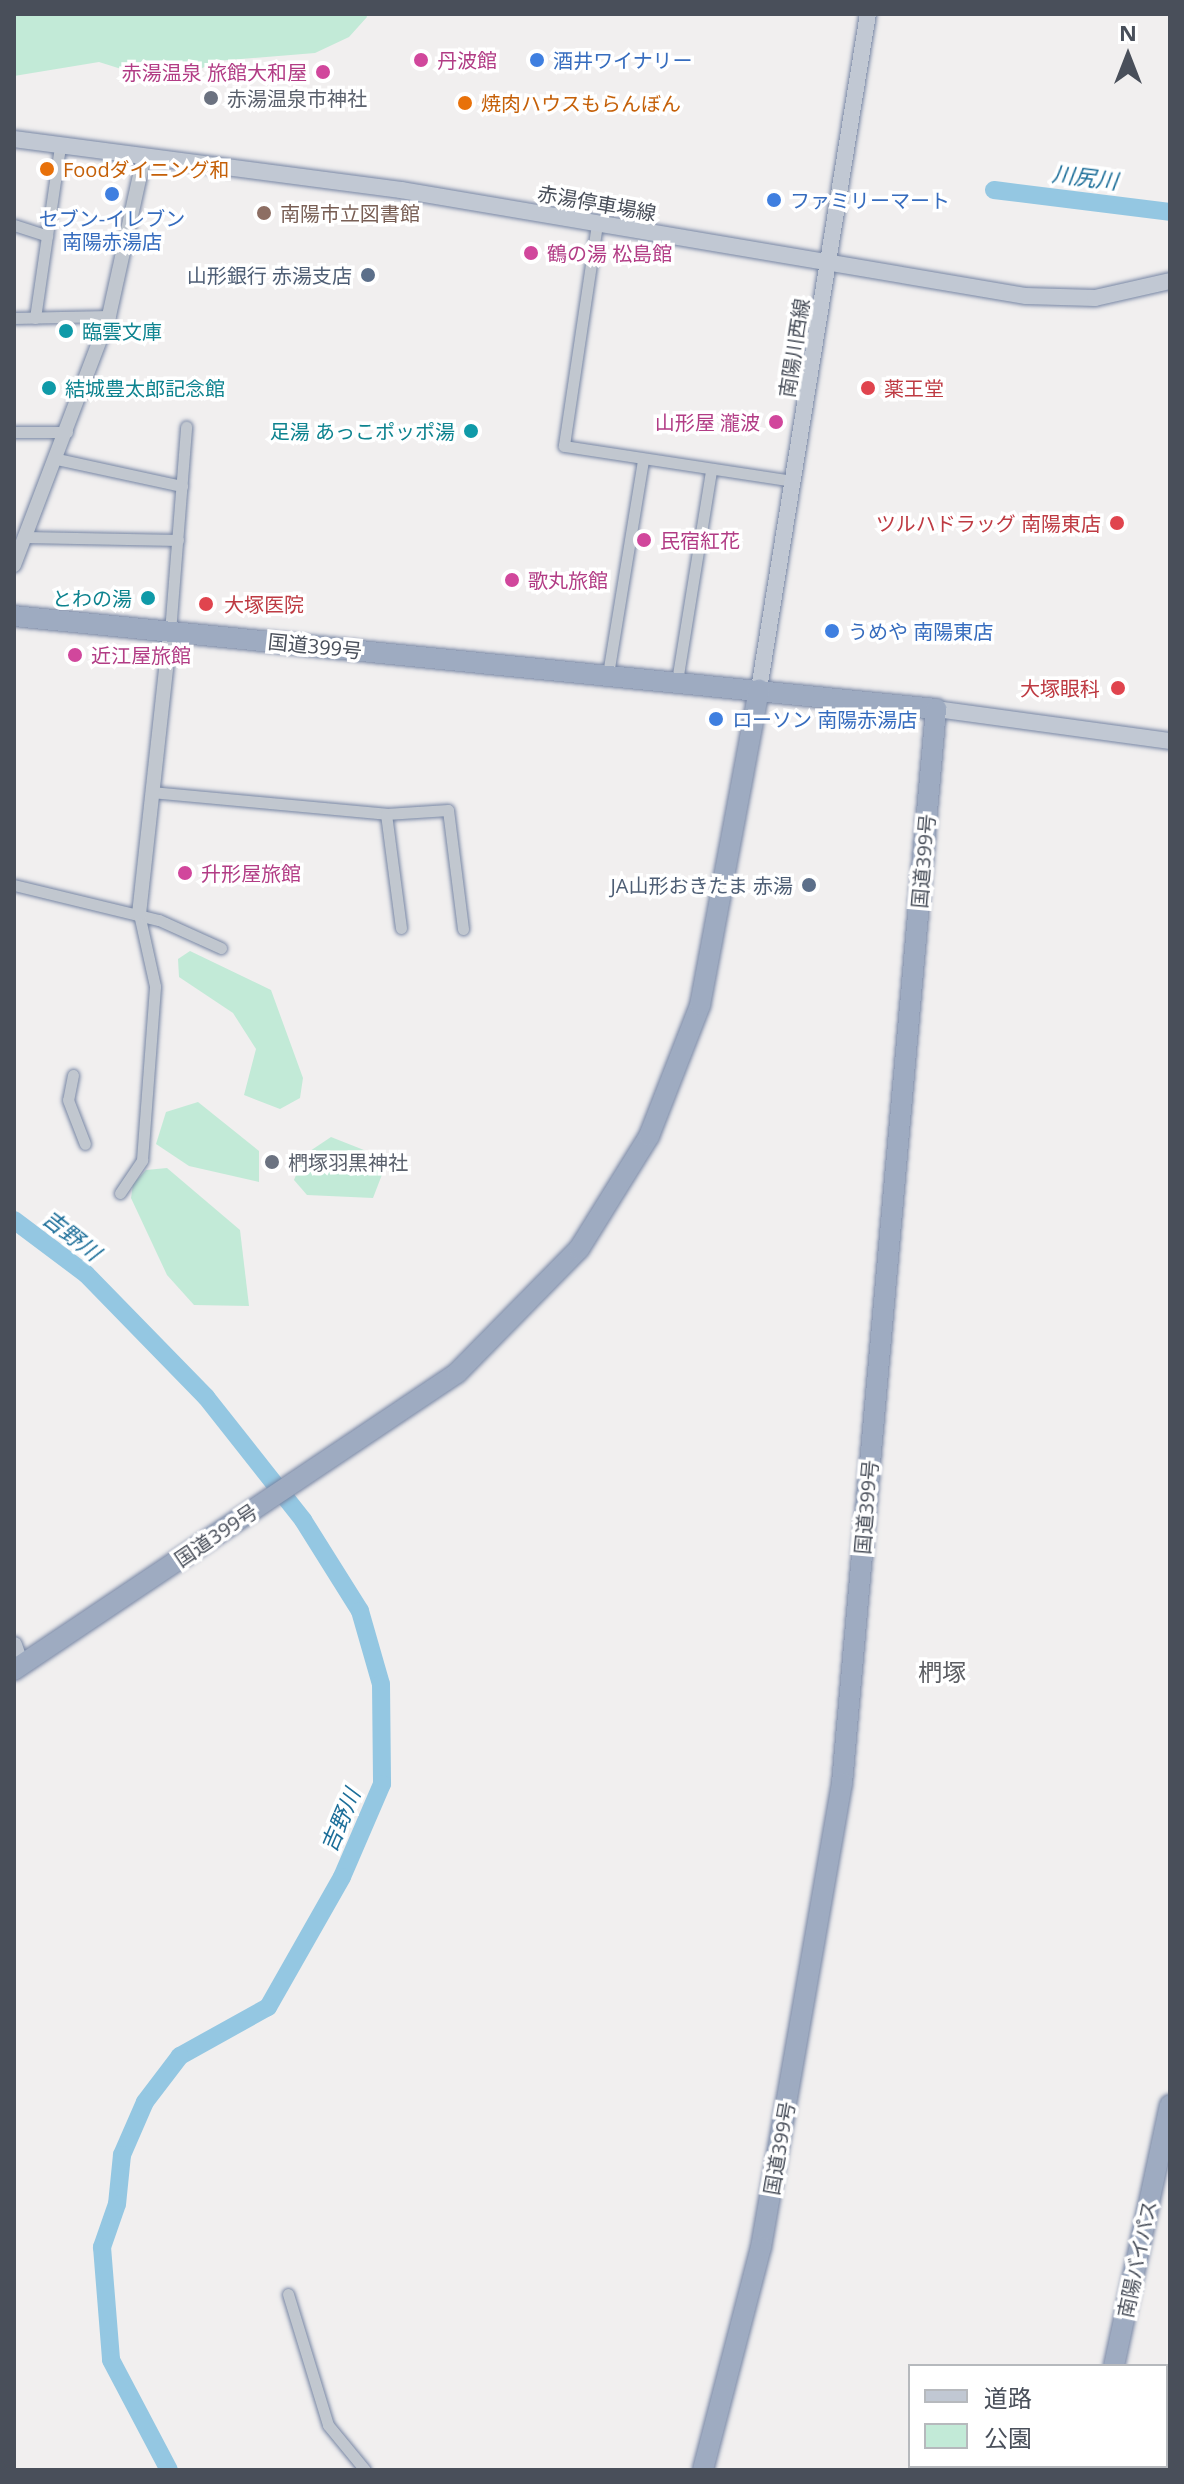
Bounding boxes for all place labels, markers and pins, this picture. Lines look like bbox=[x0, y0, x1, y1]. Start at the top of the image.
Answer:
place label: 丹波館 bbox=[437, 48, 497, 72]
place label: 酒井ワイナリー bbox=[553, 48, 693, 72]
marker: 丹波館 bbox=[412, 51, 430, 69]
marker: 酒井ワイナリー bbox=[528, 51, 546, 69]
place label: 赤湯温泉 旅館大和屋 bbox=[122, 60, 307, 84]
marker: 赤湯温泉 旅館大和屋 bbox=[314, 63, 332, 81]
place label: 赤湯温泉市神社 bbox=[227, 86, 367, 110]
marker: 赤湯温泉市神社 bbox=[202, 89, 220, 107]
place label: 焼肉ハウスもらんぼん bbox=[481, 91, 681, 115]
marker: 焼肉ハウスもらんぼん bbox=[456, 94, 474, 112]
place label: Foodダイニング和 bbox=[63, 157, 230, 181]
marker: Foodダイニング和 bbox=[38, 160, 56, 178]
marker: セブン-イレブン 南陽赤湯店 bbox=[103, 185, 121, 203]
place label: ファミリーマート bbox=[790, 188, 950, 212]
marker: ファミリーマート bbox=[765, 191, 783, 209]
place label: 南陽市立図書館 bbox=[280, 201, 420, 225]
marker: 南陽市立図書館 bbox=[255, 204, 273, 222]
place label: セブン-イレブン 南陽赤湯店 bbox=[39, 206, 185, 253]
place label: 鶴の湯 松島館 bbox=[547, 241, 672, 265]
marker: 鶴の湯 松島館 bbox=[522, 244, 540, 262]
place label: 山形銀行 赤湯支店 bbox=[187, 263, 352, 287]
marker: 山形銀行 赤湯支店 bbox=[359, 266, 377, 284]
place label: 臨雲文庫 bbox=[82, 319, 162, 343]
marker: 臨雲文庫 bbox=[57, 322, 75, 340]
place label: 結城豊太郎記念館 bbox=[65, 376, 225, 400]
place label: 薬王堂 bbox=[884, 376, 944, 400]
marker: 結城豊太郎記念館 bbox=[40, 379, 58, 397]
marker: 薬王堂 bbox=[859, 379, 877, 397]
place label: 山形屋 瀧波 bbox=[655, 410, 760, 434]
marker: 山形屋 瀧波 bbox=[767, 413, 785, 431]
place label: 足湯 あっこポッポ湯 bbox=[270, 419, 455, 443]
marker: 足湯 あっこポッポ湯 bbox=[462, 422, 480, 440]
place label: ツルハドラッグ 南陽東店 bbox=[876, 511, 1101, 535]
marker: ツルハドラッグ 南陽東店 bbox=[1108, 514, 1126, 532]
place label: 民宿紅花 bbox=[660, 528, 740, 552]
marker: 民宿紅花 bbox=[635, 531, 653, 549]
place label: 歌丸旅館 bbox=[528, 568, 608, 592]
marker: 歌丸旅館 bbox=[503, 571, 521, 589]
place label: とわの湯 bbox=[52, 586, 132, 610]
marker: とわの湯 bbox=[139, 589, 157, 607]
place label: 大塚医院 bbox=[224, 592, 304, 616]
marker: 大塚医院 bbox=[195, 593, 217, 615]
place label: うめや 南陽東店 bbox=[848, 619, 993, 643]
marker: うめや 南陽東店 bbox=[823, 622, 841, 640]
place label: 近江屋旅館 bbox=[91, 643, 191, 667]
marker: 近江屋旅館 bbox=[66, 646, 84, 664]
place label: 大塚眼科 bbox=[1020, 676, 1100, 700]
marker: 大塚眼科 bbox=[1107, 677, 1129, 699]
place label: ローソン 南陽赤湯店 bbox=[732, 707, 917, 731]
marker: ローソン 南陽赤湯店 bbox=[707, 710, 725, 728]
place label: 升形屋旅館 bbox=[201, 861, 301, 885]
marker: 升形屋旅館 bbox=[176, 864, 194, 882]
place label: JA山形おきたま 赤湯 bbox=[610, 873, 793, 897]
marker: JA山形おきたま 赤湯 bbox=[800, 876, 818, 894]
place label: 椚塚羽黒神社 bbox=[288, 1150, 408, 1174]
marker: 椚塚羽黒神社 bbox=[263, 1153, 281, 1171]

